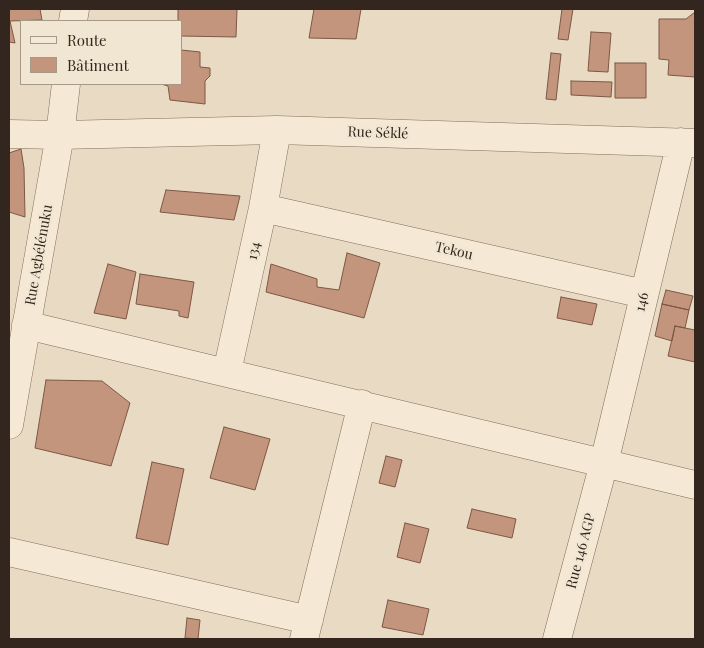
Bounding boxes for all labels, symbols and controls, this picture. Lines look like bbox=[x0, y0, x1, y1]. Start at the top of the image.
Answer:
legend bbox=[20, 20, 182, 85]
text: Route bbox=[67, 30, 107, 50]
text: Bâtiment bbox=[67, 55, 129, 75]
street label: Rue Séklé bbox=[347, 124, 409, 142]
street label: Rue Agbélénuku bbox=[22, 203, 56, 307]
street label: Tekou bbox=[433, 239, 475, 263]
street label: 134 bbox=[244, 240, 264, 262]
street label: 146 bbox=[632, 291, 652, 313]
street label: Rue 146 AGP bbox=[563, 511, 599, 591]

